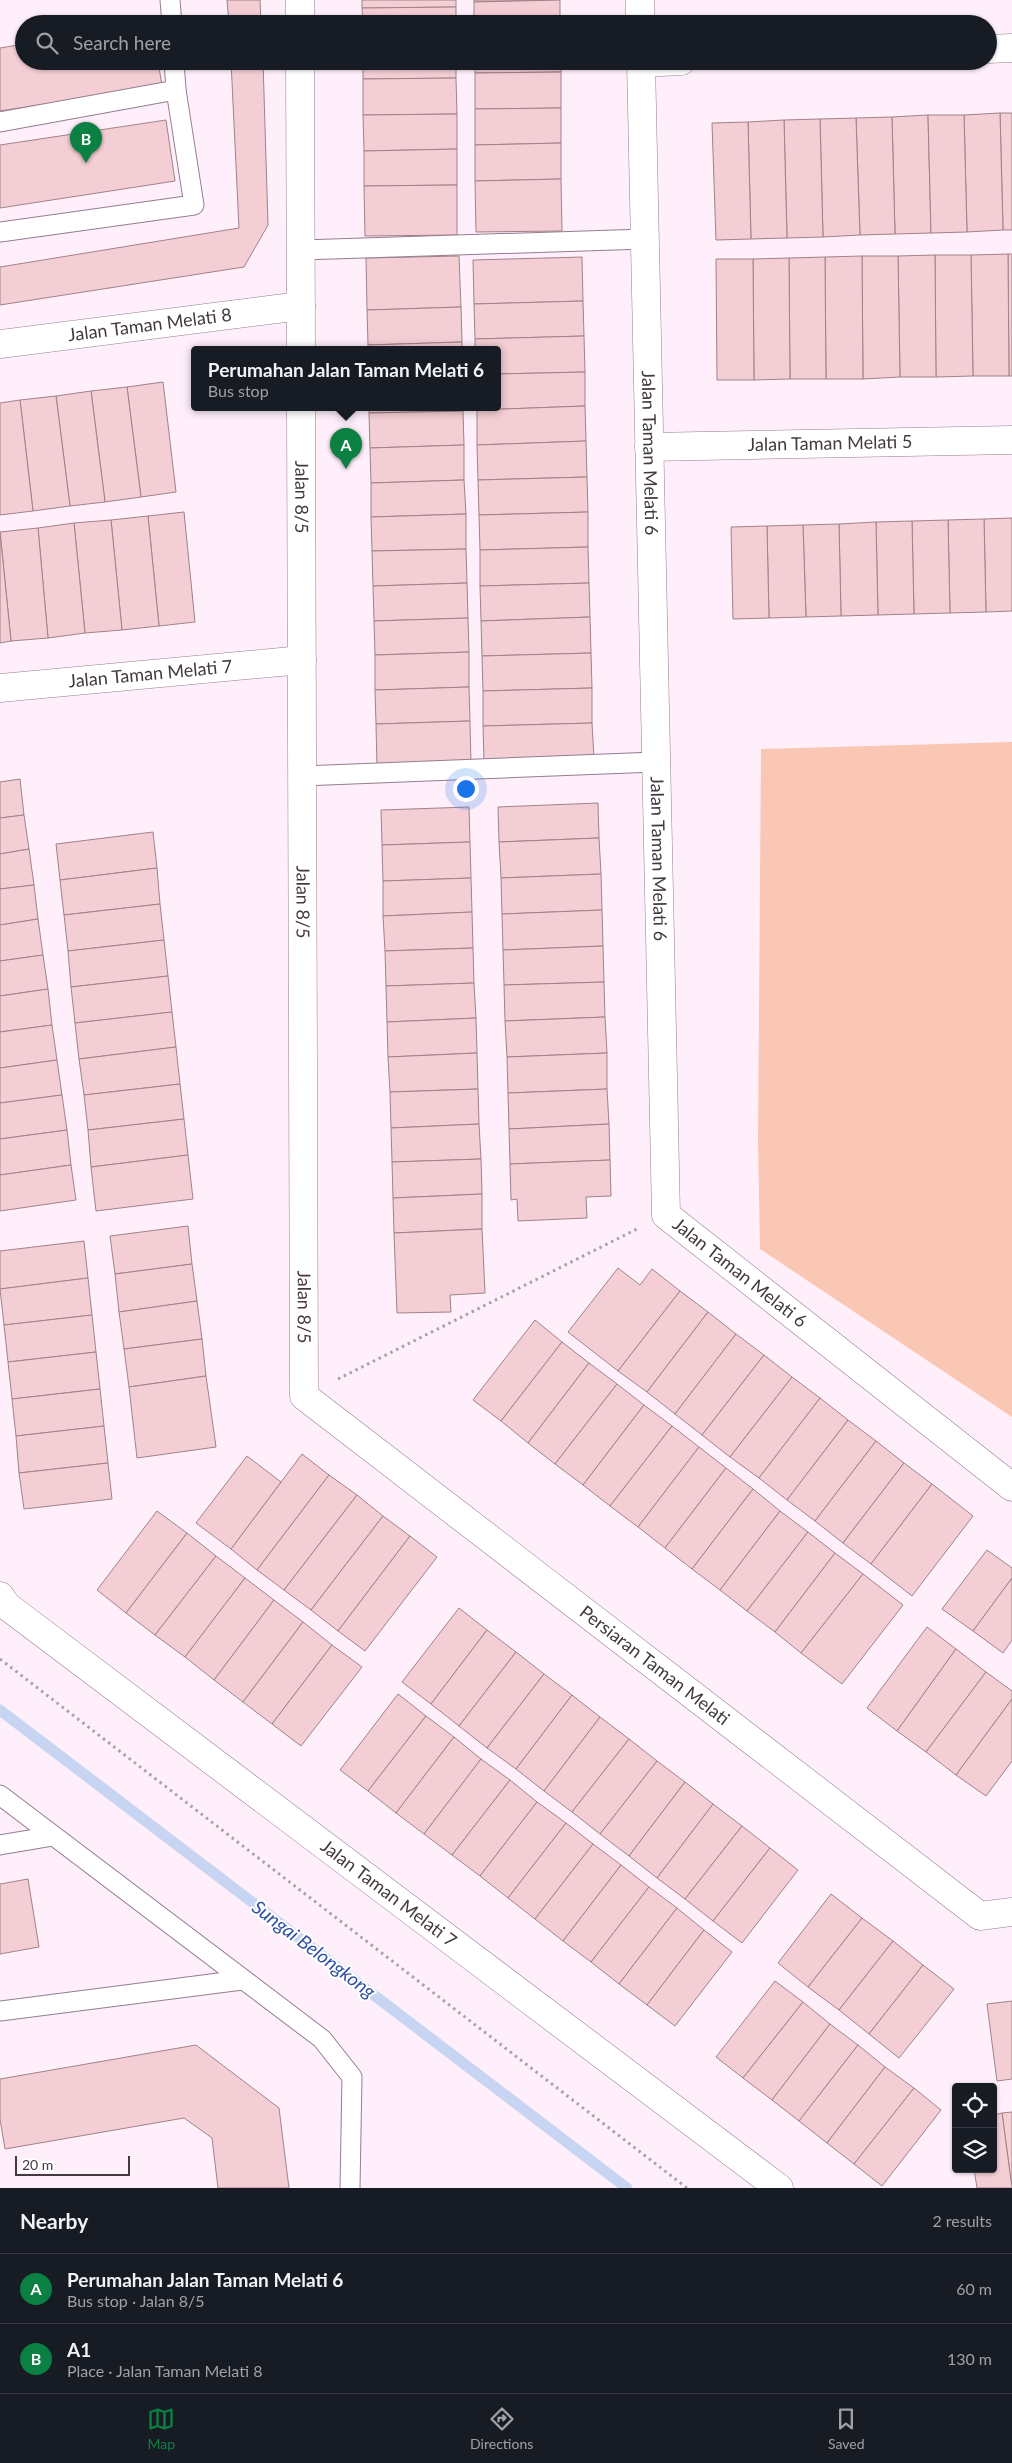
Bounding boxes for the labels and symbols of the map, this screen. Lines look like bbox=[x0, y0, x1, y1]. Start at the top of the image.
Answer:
pin: B bbox=[70, 122, 102, 163]
street label: Jalan Taman Melati 8 bbox=[67, 303, 233, 345]
street label: Jalan Taman Melati 6 bbox=[638, 370, 663, 535]
pin: A bbox=[330, 428, 362, 469]
street label: Jalan Taman Melati 5 bbox=[747, 430, 912, 455]
street label: Jalan 8/5 bbox=[291, 460, 313, 534]
street label: Jalan Taman Melati 7 bbox=[67, 655, 233, 692]
your location bbox=[453, 776, 479, 802]
street label: Jalan Taman Melati 6 bbox=[647, 776, 672, 941]
street label: Jalan 8/5 bbox=[292, 865, 315, 939]
street label: Jalan Taman Melati 6 bbox=[669, 1213, 812, 1332]
street label: Jalan 8/5 bbox=[294, 1270, 316, 1344]
street label: Persiaran Taman Melati bbox=[576, 1600, 734, 1729]
street label: Jalan Taman Melati 7 bbox=[317, 1834, 461, 1951]
water label: Sungai Belongkong bbox=[248, 1895, 381, 2003]
scale bar bbox=[15, 2153, 130, 2176]

